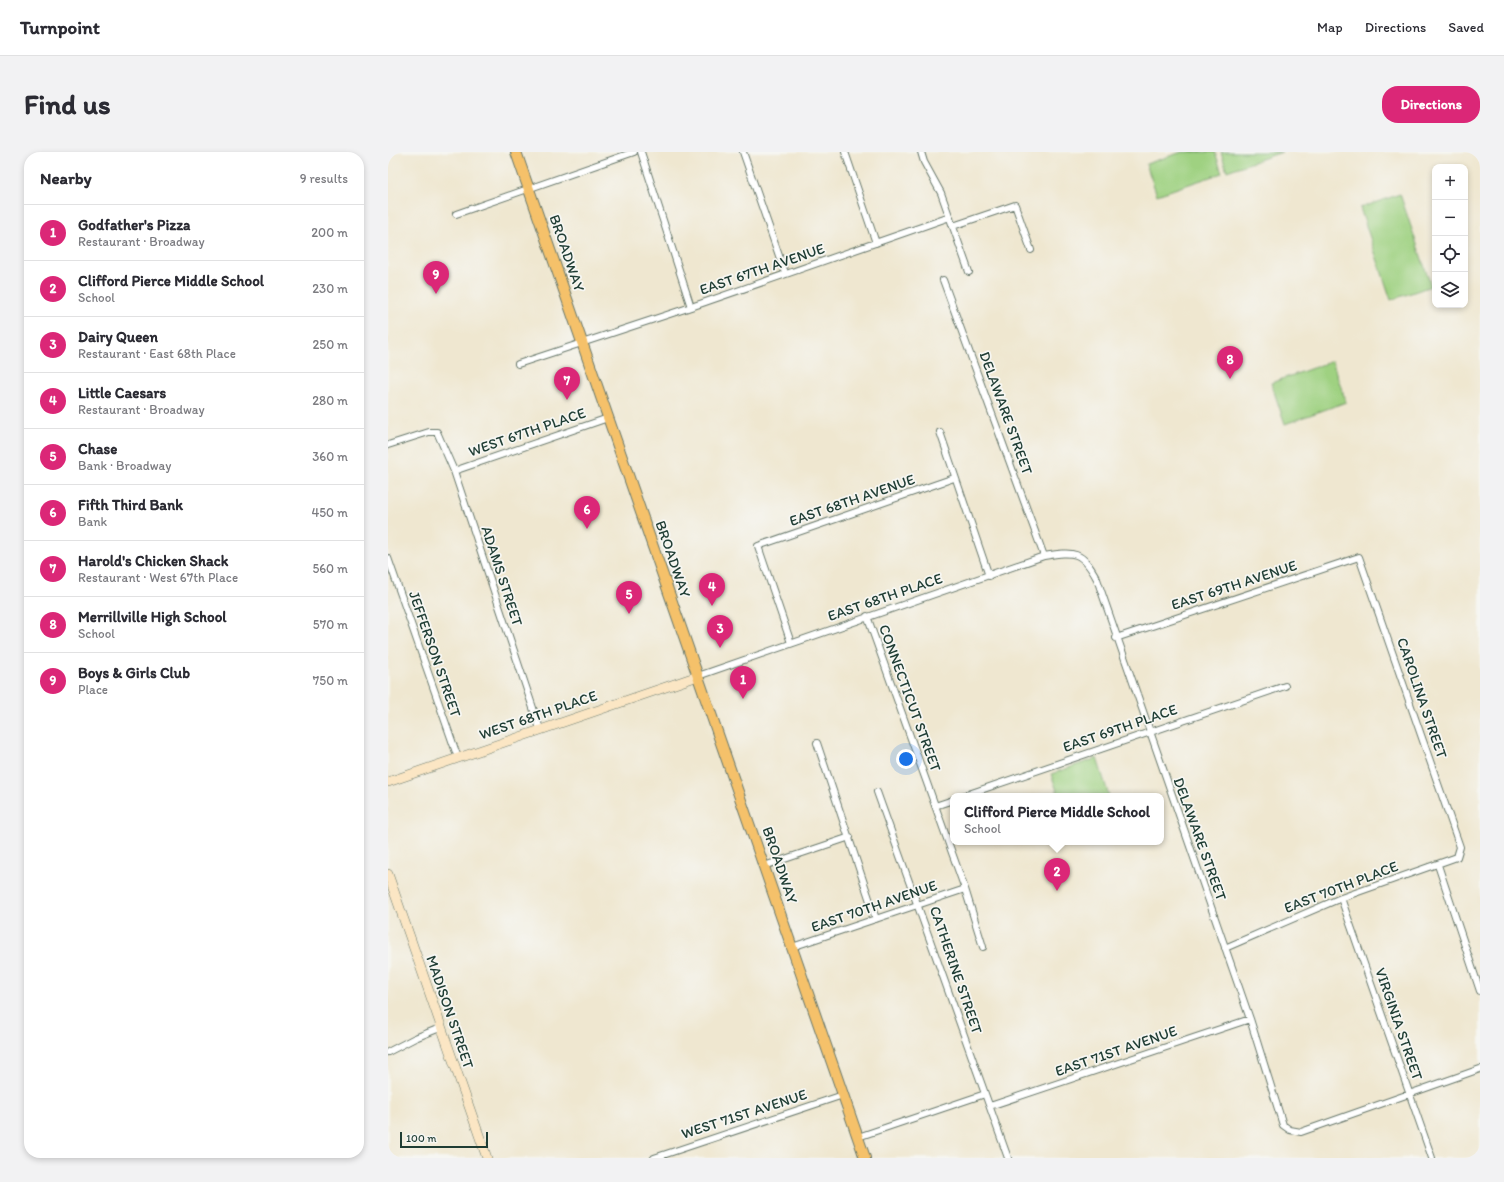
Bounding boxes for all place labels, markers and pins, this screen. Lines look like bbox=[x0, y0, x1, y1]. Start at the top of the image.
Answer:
pin: 9 bbox=[423, 261, 449, 294]
pin: 8 bbox=[1217, 346, 1243, 379]
pin: 7 bbox=[554, 367, 580, 400]
pin: 6 bbox=[574, 496, 600, 529]
pin: 4 bbox=[699, 573, 725, 606]
pin: 5 bbox=[616, 581, 642, 614]
pin: 3 bbox=[707, 615, 733, 648]
pin: 1 bbox=[730, 666, 756, 699]
pin: 2 bbox=[1044, 858, 1070, 891]

